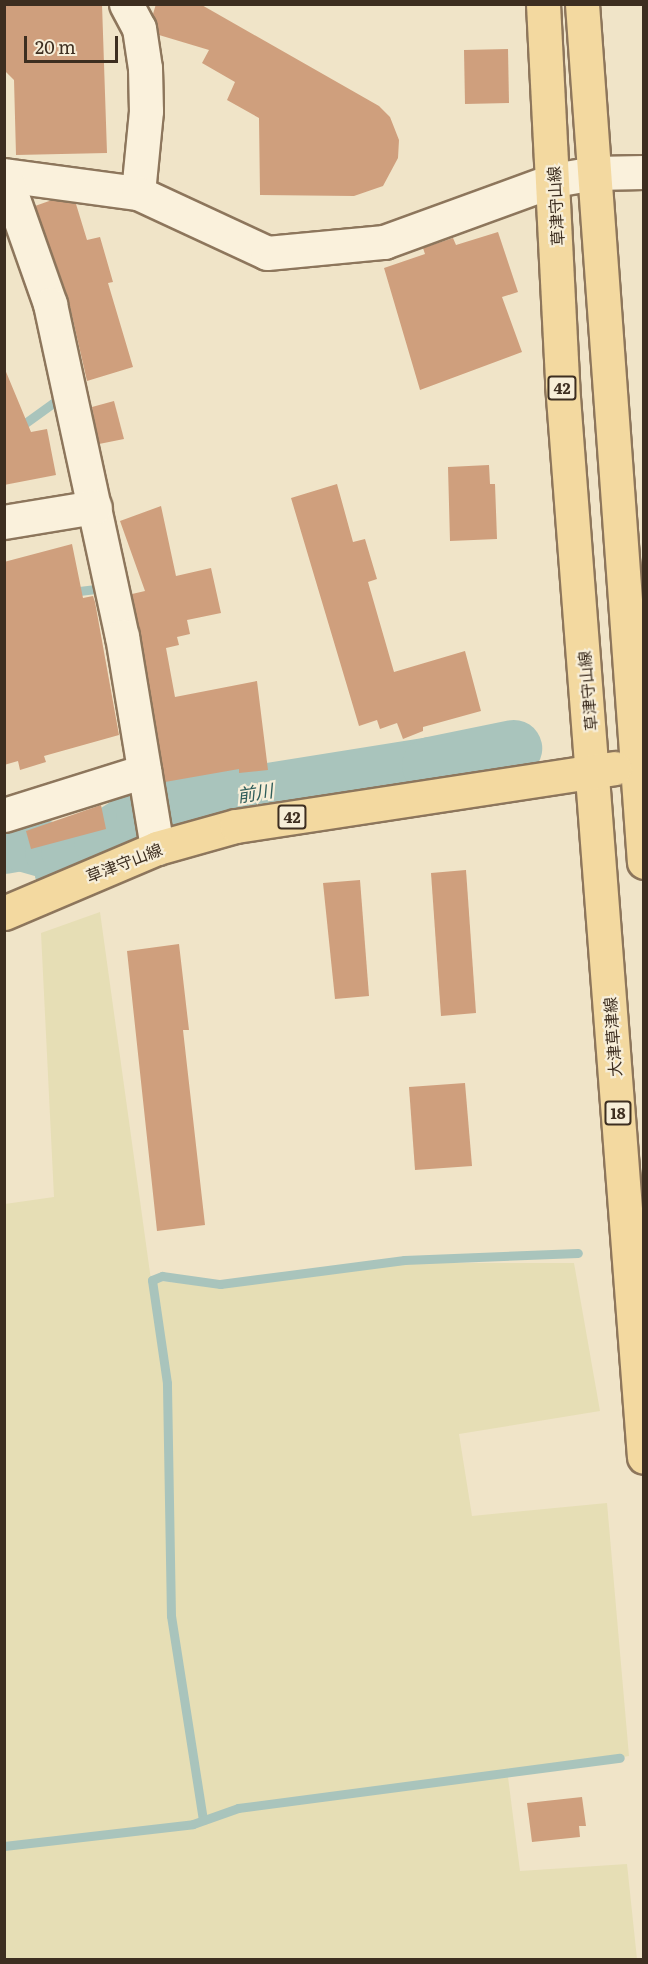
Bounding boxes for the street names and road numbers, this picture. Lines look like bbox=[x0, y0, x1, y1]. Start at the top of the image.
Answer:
street label: 草津守山線 bbox=[543, 166, 567, 246]
road number: 42 bbox=[547, 376, 577, 400]
street label: 草津守山線 bbox=[574, 650, 600, 732]
road number: 42 bbox=[277, 805, 307, 829]
street label: 草津守山線 bbox=[83, 839, 165, 885]
street label: 大津草津線 bbox=[600, 996, 624, 1078]
road number: 18 bbox=[603, 1101, 633, 1125]

